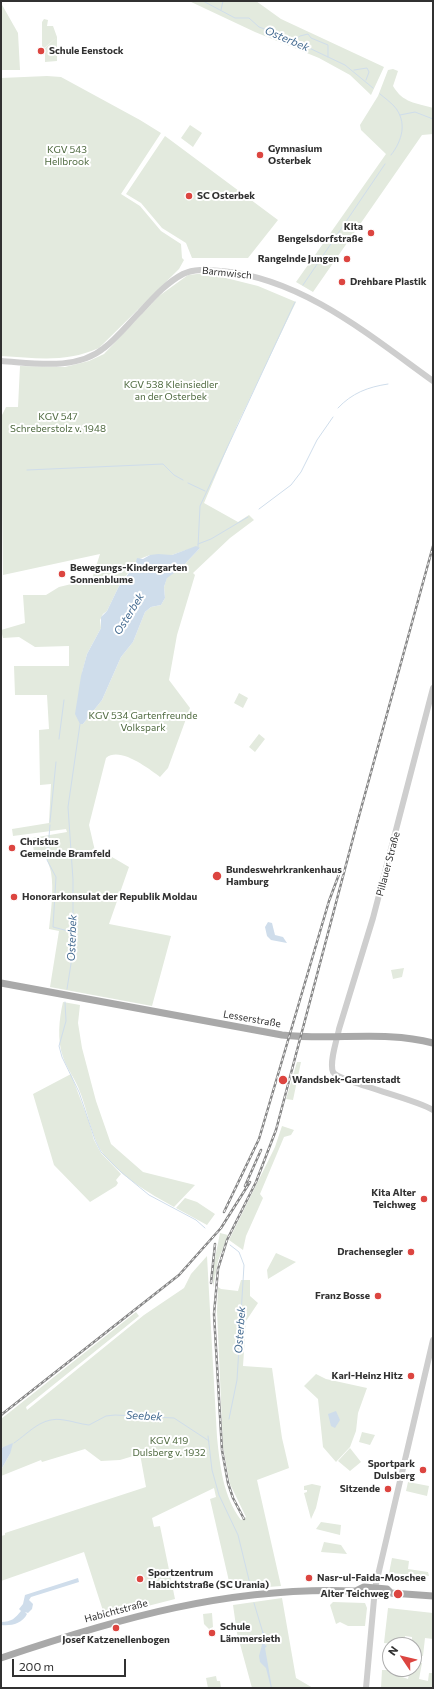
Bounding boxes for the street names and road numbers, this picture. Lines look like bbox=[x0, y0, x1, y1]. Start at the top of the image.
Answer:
street label: Barmwisch bbox=[201, 264, 253, 282]
street label: Pillauer Straße bbox=[374, 830, 402, 898]
street label: Lesserstraße bbox=[222, 1008, 282, 1030]
street label: Habichtstraße bbox=[83, 1597, 149, 1625]

